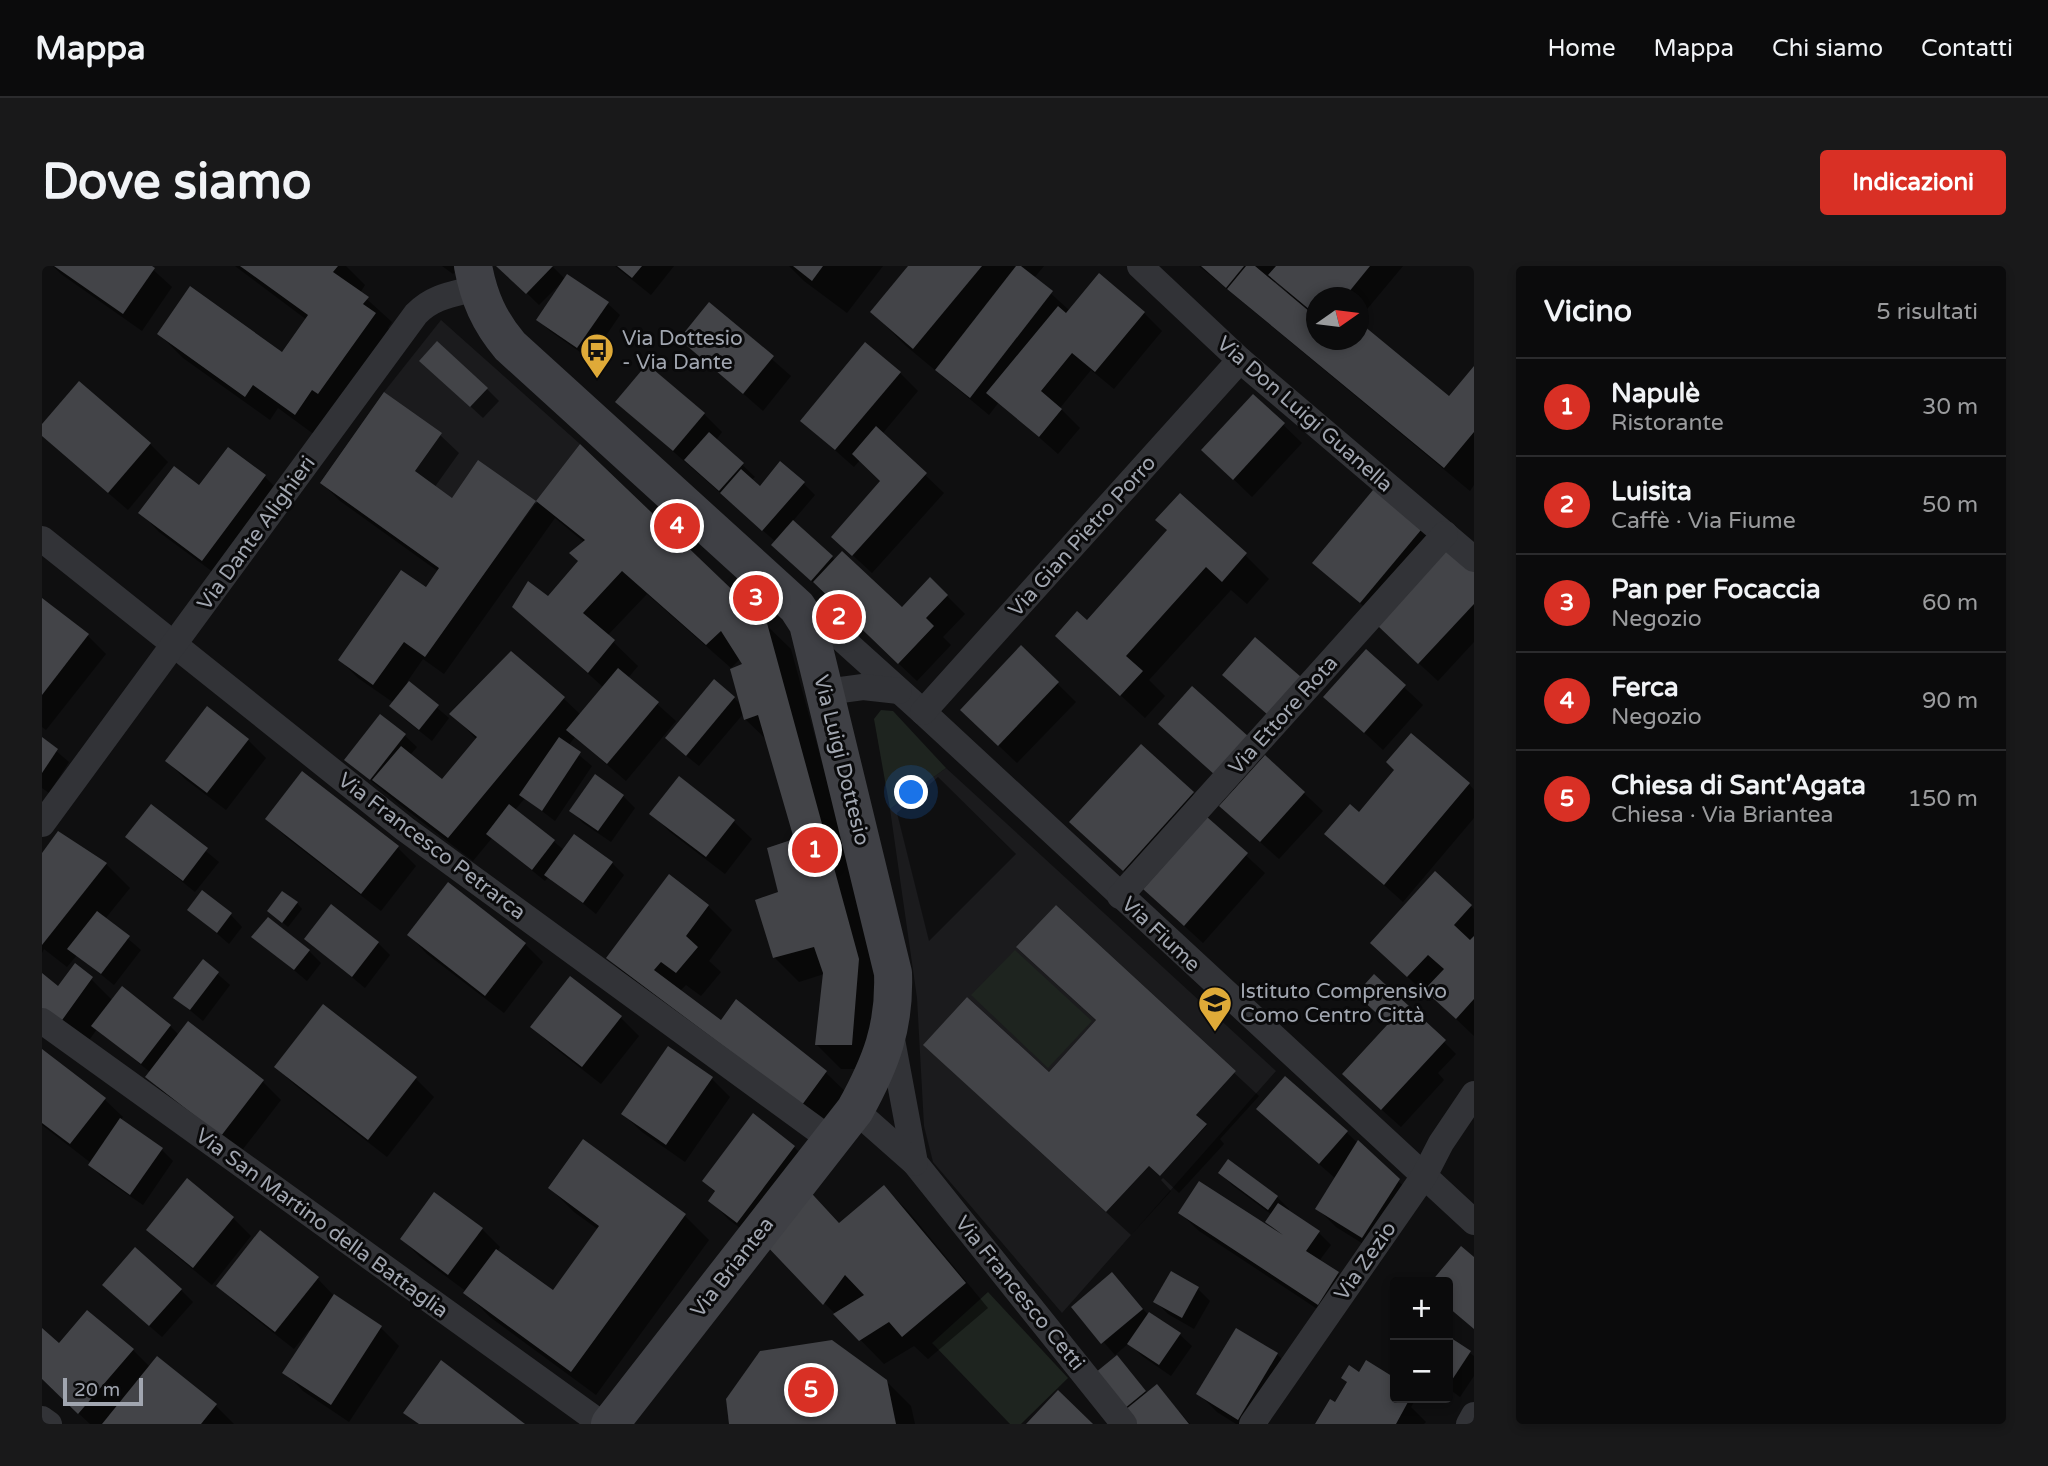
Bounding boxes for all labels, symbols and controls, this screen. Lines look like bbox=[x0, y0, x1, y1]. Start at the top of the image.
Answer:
text: Mappa bbox=[35, 29, 146, 68]
text: Home bbox=[1548, 34, 1616, 63]
text: Mappa bbox=[1654, 34, 1734, 63]
text: Chi siamo bbox=[1772, 34, 1883, 63]
text: Contatti bbox=[1921, 34, 2013, 63]
button: Indicazioni bbox=[1820, 150, 2006, 215]
text: Dove siamo bbox=[42, 153, 311, 212]
north arrow bbox=[1306, 287, 1369, 350]
text: Vicino bbox=[1544, 293, 1632, 330]
text: 5 risultati bbox=[1876, 298, 1978, 326]
place label: Via Dottesio - Via Dante bbox=[622, 326, 743, 375]
bus stop icon: Via Dottesio - Via Dante bbox=[578, 331, 616, 380]
street label: Via Don Luigi Guanella bbox=[1212, 331, 1398, 498]
text: Napulè bbox=[1611, 378, 1700, 409]
text: 1 bbox=[1560, 393, 1574, 421]
text: 30 m bbox=[1922, 393, 1978, 421]
text: Ristorante bbox=[1611, 409, 1724, 437]
street label: Via Dante Alighieri bbox=[192, 451, 321, 615]
street label: Via Gian Pietro Porro bbox=[1003, 451, 1161, 622]
text: Luisita bbox=[1611, 476, 1692, 507]
text: 2 bbox=[1560, 491, 1574, 519]
text: 50 m bbox=[1922, 491, 1978, 519]
pin: 4 bbox=[654, 500, 700, 552]
text: Caffè · Via Fiume bbox=[1611, 507, 1796, 535]
pin: 3 bbox=[733, 572, 779, 624]
text: Pan per Focaccia bbox=[1611, 574, 1821, 605]
text: 3 bbox=[1560, 589, 1574, 617]
text: 60 m bbox=[1922, 589, 1978, 617]
pin: 2 bbox=[816, 591, 862, 643]
text: Negozio bbox=[1611, 605, 1702, 633]
street label: Via Ettore Rota bbox=[1224, 651, 1343, 780]
street label: Via Luigi Dottesio bbox=[808, 672, 875, 848]
text: Ferca bbox=[1611, 672, 1679, 703]
text: 4 bbox=[1560, 687, 1574, 715]
text: 90 m bbox=[1922, 687, 1978, 715]
text: Negozio bbox=[1611, 703, 1702, 731]
street label: Via Francesco Petrarca bbox=[333, 768, 530, 925]
text: Chiesa di Sant'Agata bbox=[1611, 770, 1866, 801]
your location bbox=[894, 775, 928, 809]
text: 5 bbox=[1560, 785, 1574, 813]
text: 150 m bbox=[1908, 785, 1978, 813]
text: Chiesa · Via Briantea bbox=[1611, 801, 1834, 829]
pin: 1 bbox=[792, 824, 838, 876]
street label: Via Fiume bbox=[1116, 892, 1205, 977]
place label: Istituto Comprensivo Como Centro Città bbox=[1240, 979, 1447, 1028]
school or university icon: Istituto Comprensivo Como Centro Città bbox=[1196, 984, 1234, 1033]
street label: Via San Martino della Battaglia bbox=[190, 1123, 453, 1324]
street label: Via Francesco Cetti bbox=[950, 1211, 1090, 1376]
street label: Via Briantea bbox=[685, 1212, 779, 1322]
street label: Via Zezio bbox=[1329, 1217, 1402, 1306]
map controls bbox=[1390, 1277, 1453, 1403]
button: + bbox=[1390, 1277, 1453, 1340]
button: − bbox=[1390, 1340, 1453, 1403]
pin: 5 bbox=[788, 1364, 834, 1416]
scale bar bbox=[63, 1375, 144, 1407]
text: 20 m bbox=[74, 1379, 120, 1401]

